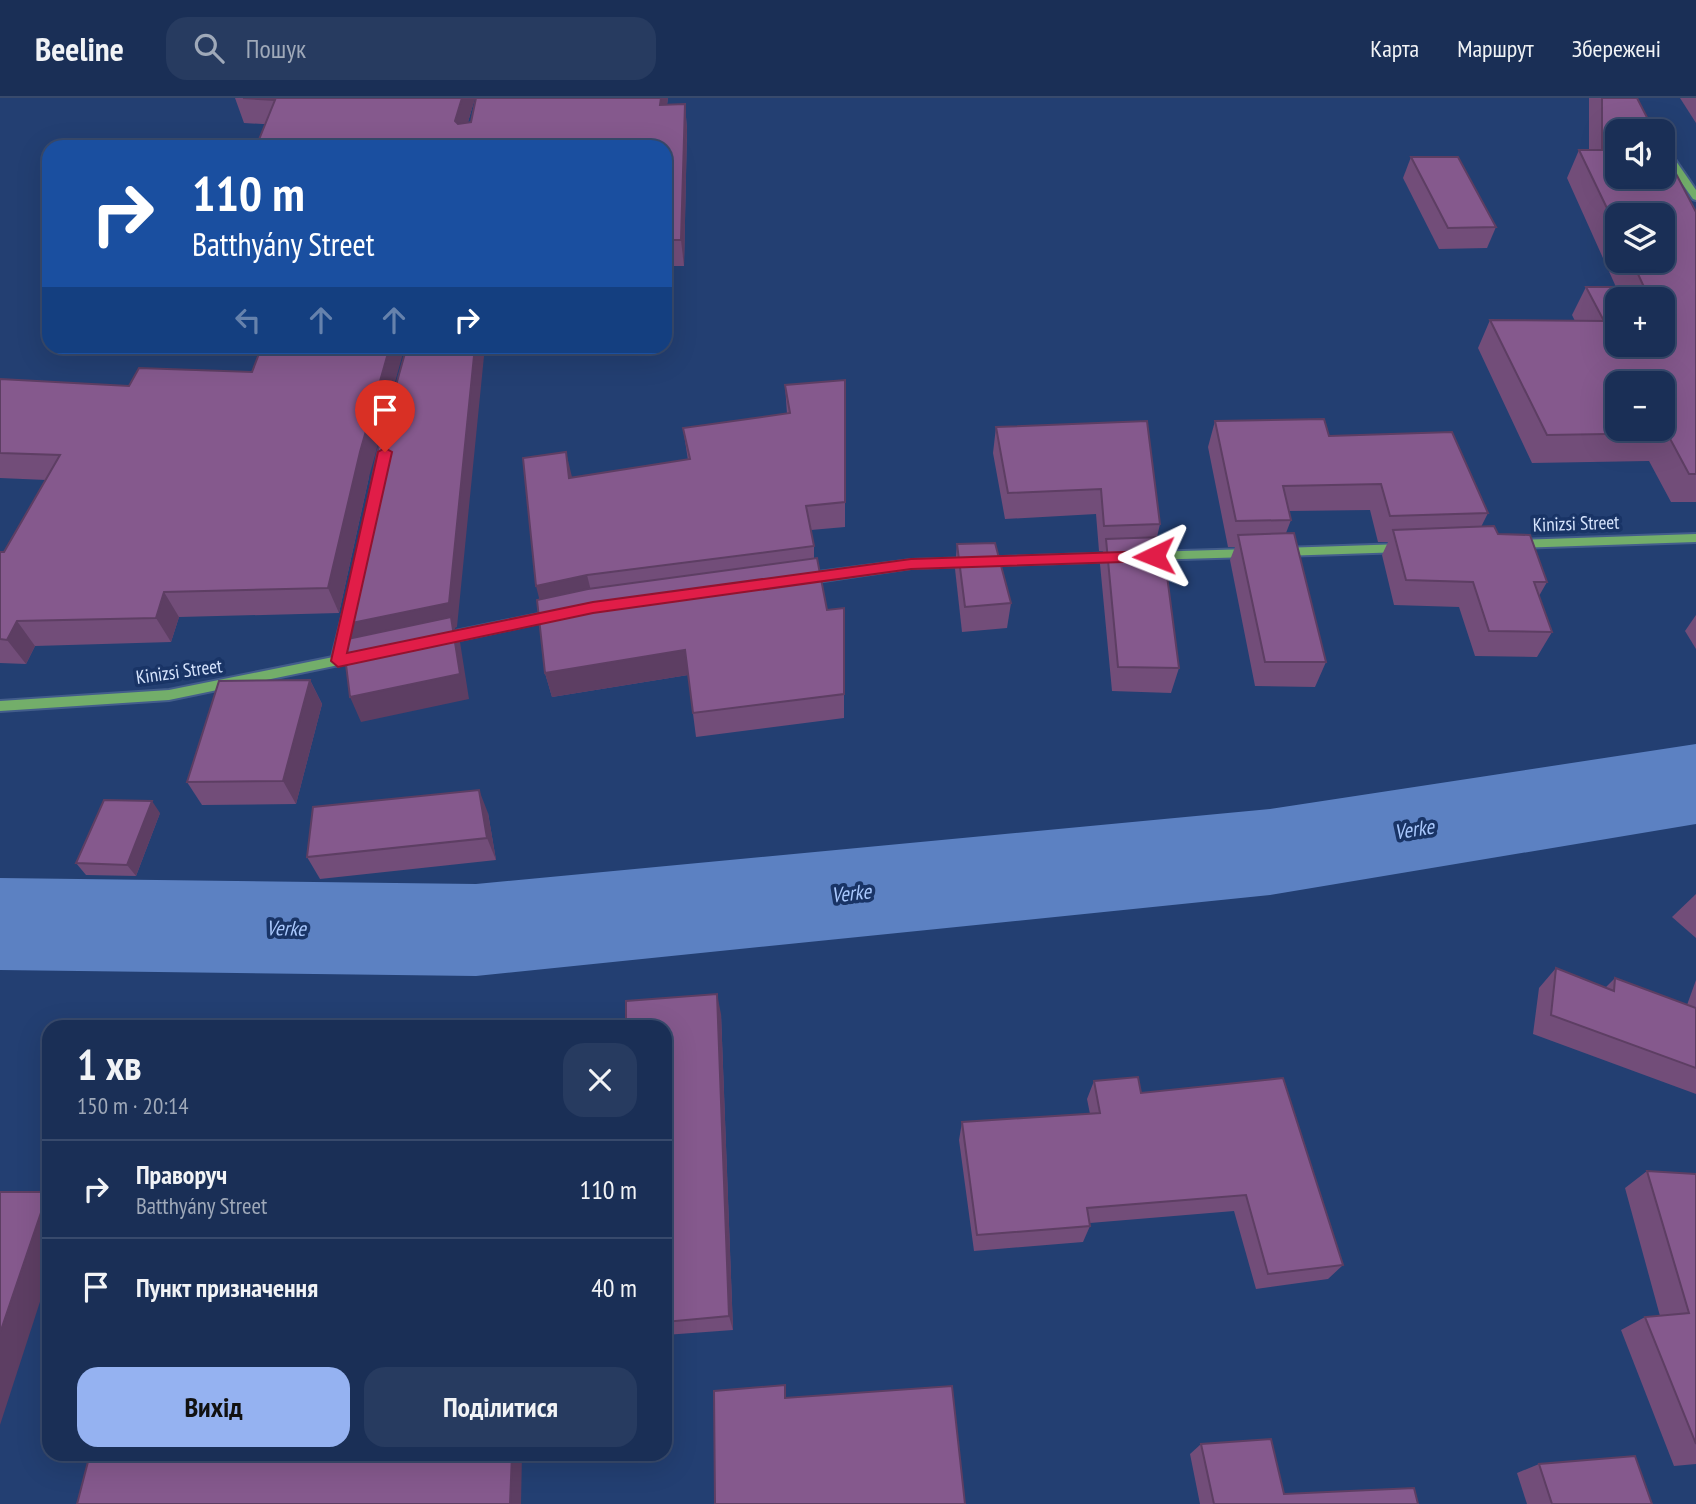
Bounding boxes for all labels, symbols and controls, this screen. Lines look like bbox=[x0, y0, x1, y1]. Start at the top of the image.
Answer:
search box bbox=[166, 17, 656, 80]
text: Beeline bbox=[35, 27, 124, 70]
icon: search bbox=[190, 29, 228, 67]
text: Пошук bbox=[246, 32, 306, 65]
text: Карта bbox=[1370, 33, 1419, 64]
text: Маршрут bbox=[1457, 33, 1534, 64]
text: Збережені bbox=[1572, 33, 1661, 64]
map controls bbox=[1605, 119, 1675, 441]
button: sound bbox=[1605, 119, 1675, 189]
text: 110 m bbox=[192, 161, 305, 225]
icon: right bbox=[77, 168, 168, 259]
button: layers bbox=[1605, 203, 1675, 273]
text: Batthyány Street bbox=[192, 223, 375, 265]
button: + bbox=[1605, 287, 1675, 357]
icon: left bbox=[229, 301, 267, 339]
icon: ahead bbox=[302, 301, 340, 339]
icon: ahead bbox=[375, 301, 413, 339]
icon: right bbox=[448, 301, 486, 339]
button: − bbox=[1605, 371, 1675, 441]
pin bbox=[355, 380, 415, 452]
icon: arrive bbox=[366, 391, 404, 429]
street label: Kinizsi Street bbox=[1532, 509, 1621, 537]
position arrow bbox=[1117, 519, 1191, 593]
street label: Kinizsi Street bbox=[134, 653, 224, 689]
water label: Verke bbox=[1392, 812, 1437, 845]
water label: Verke bbox=[830, 877, 873, 909]
water label: Verke bbox=[266, 914, 307, 942]
text: 1 хв bbox=[77, 1037, 142, 1092]
button: close bbox=[563, 1043, 637, 1117]
text: 150 m · 20:14 bbox=[77, 1091, 189, 1120]
text: Праворуч bbox=[136, 1158, 227, 1191]
icon: right bbox=[77, 1170, 115, 1208]
text: 110 m bbox=[579, 1173, 637, 1206]
text: Batthyány Street bbox=[136, 1191, 267, 1220]
icon: arrive bbox=[77, 1268, 115, 1306]
text: Пункт призначення bbox=[136, 1271, 318, 1304]
text: 40 m bbox=[591, 1271, 637, 1304]
button: Вихід bbox=[77, 1367, 350, 1447]
button: Поділитися bbox=[364, 1367, 637, 1447]

